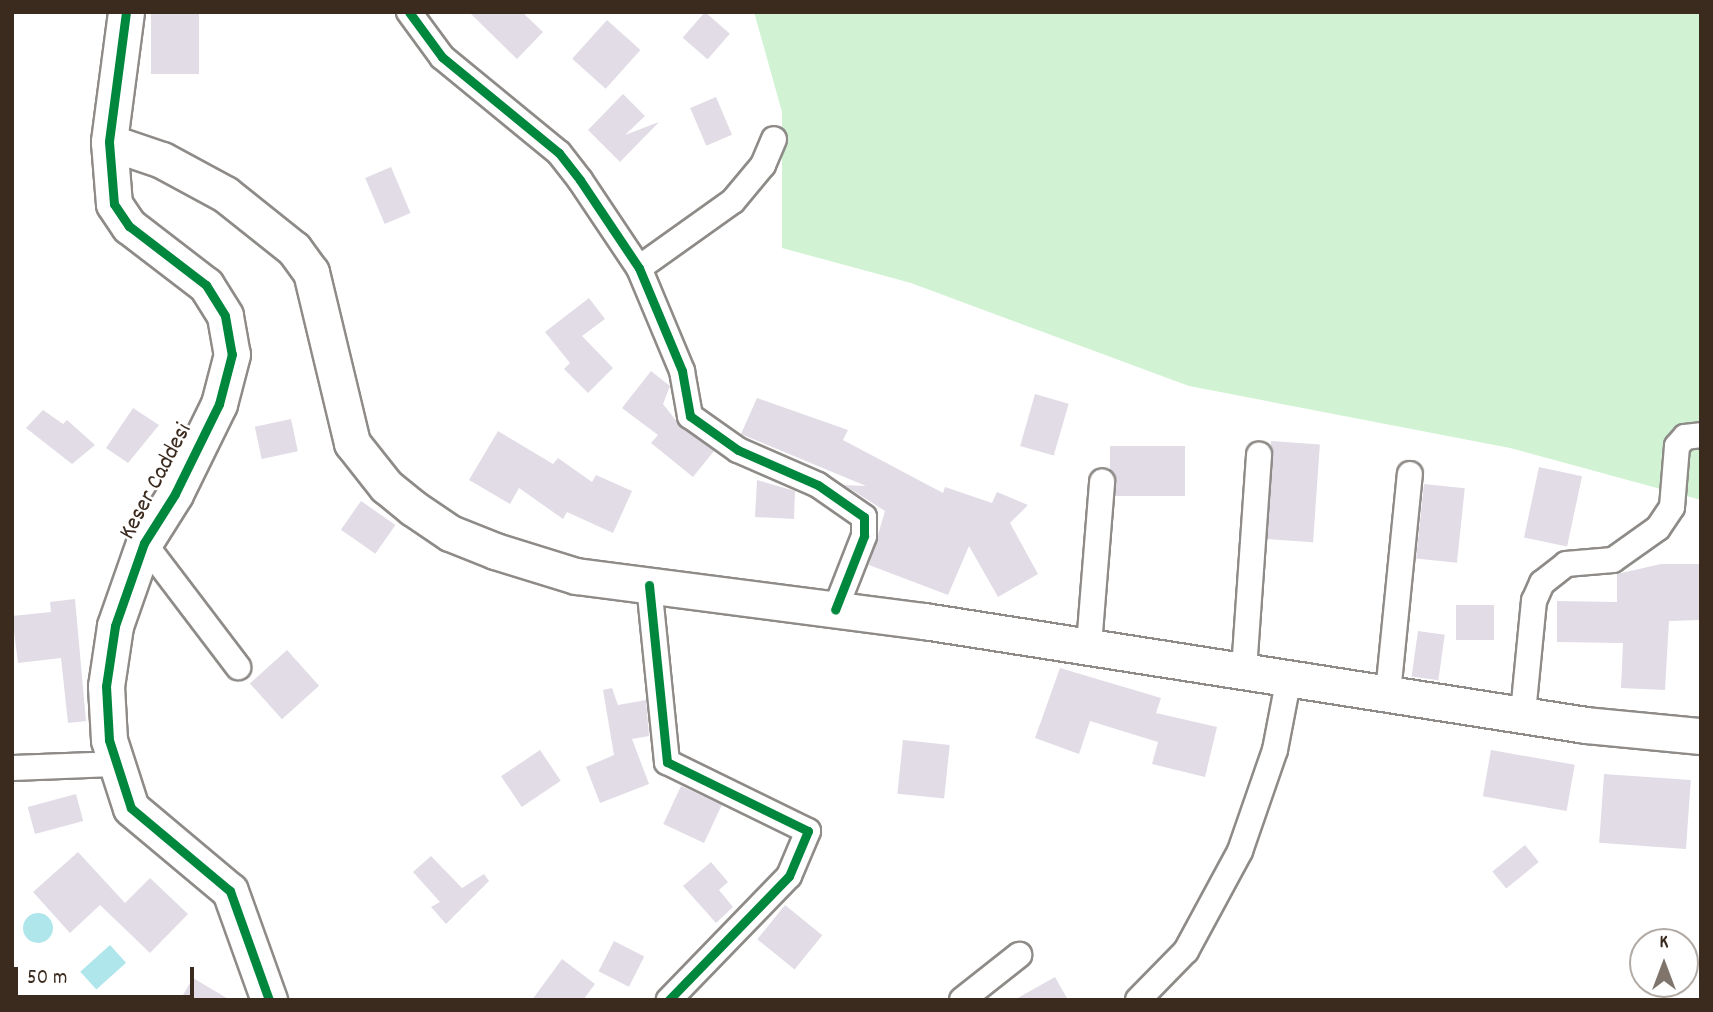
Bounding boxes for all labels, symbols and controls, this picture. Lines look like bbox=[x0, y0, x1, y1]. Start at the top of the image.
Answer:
street label: Keser Caddesi bbox=[114, 419, 200, 545]
north arrow bbox=[1629, 928, 1699, 998]
text: K bbox=[1660, 930, 1668, 957]
scale bar bbox=[18, 953, 198, 997]
text: 50 m bbox=[27, 964, 67, 994]

